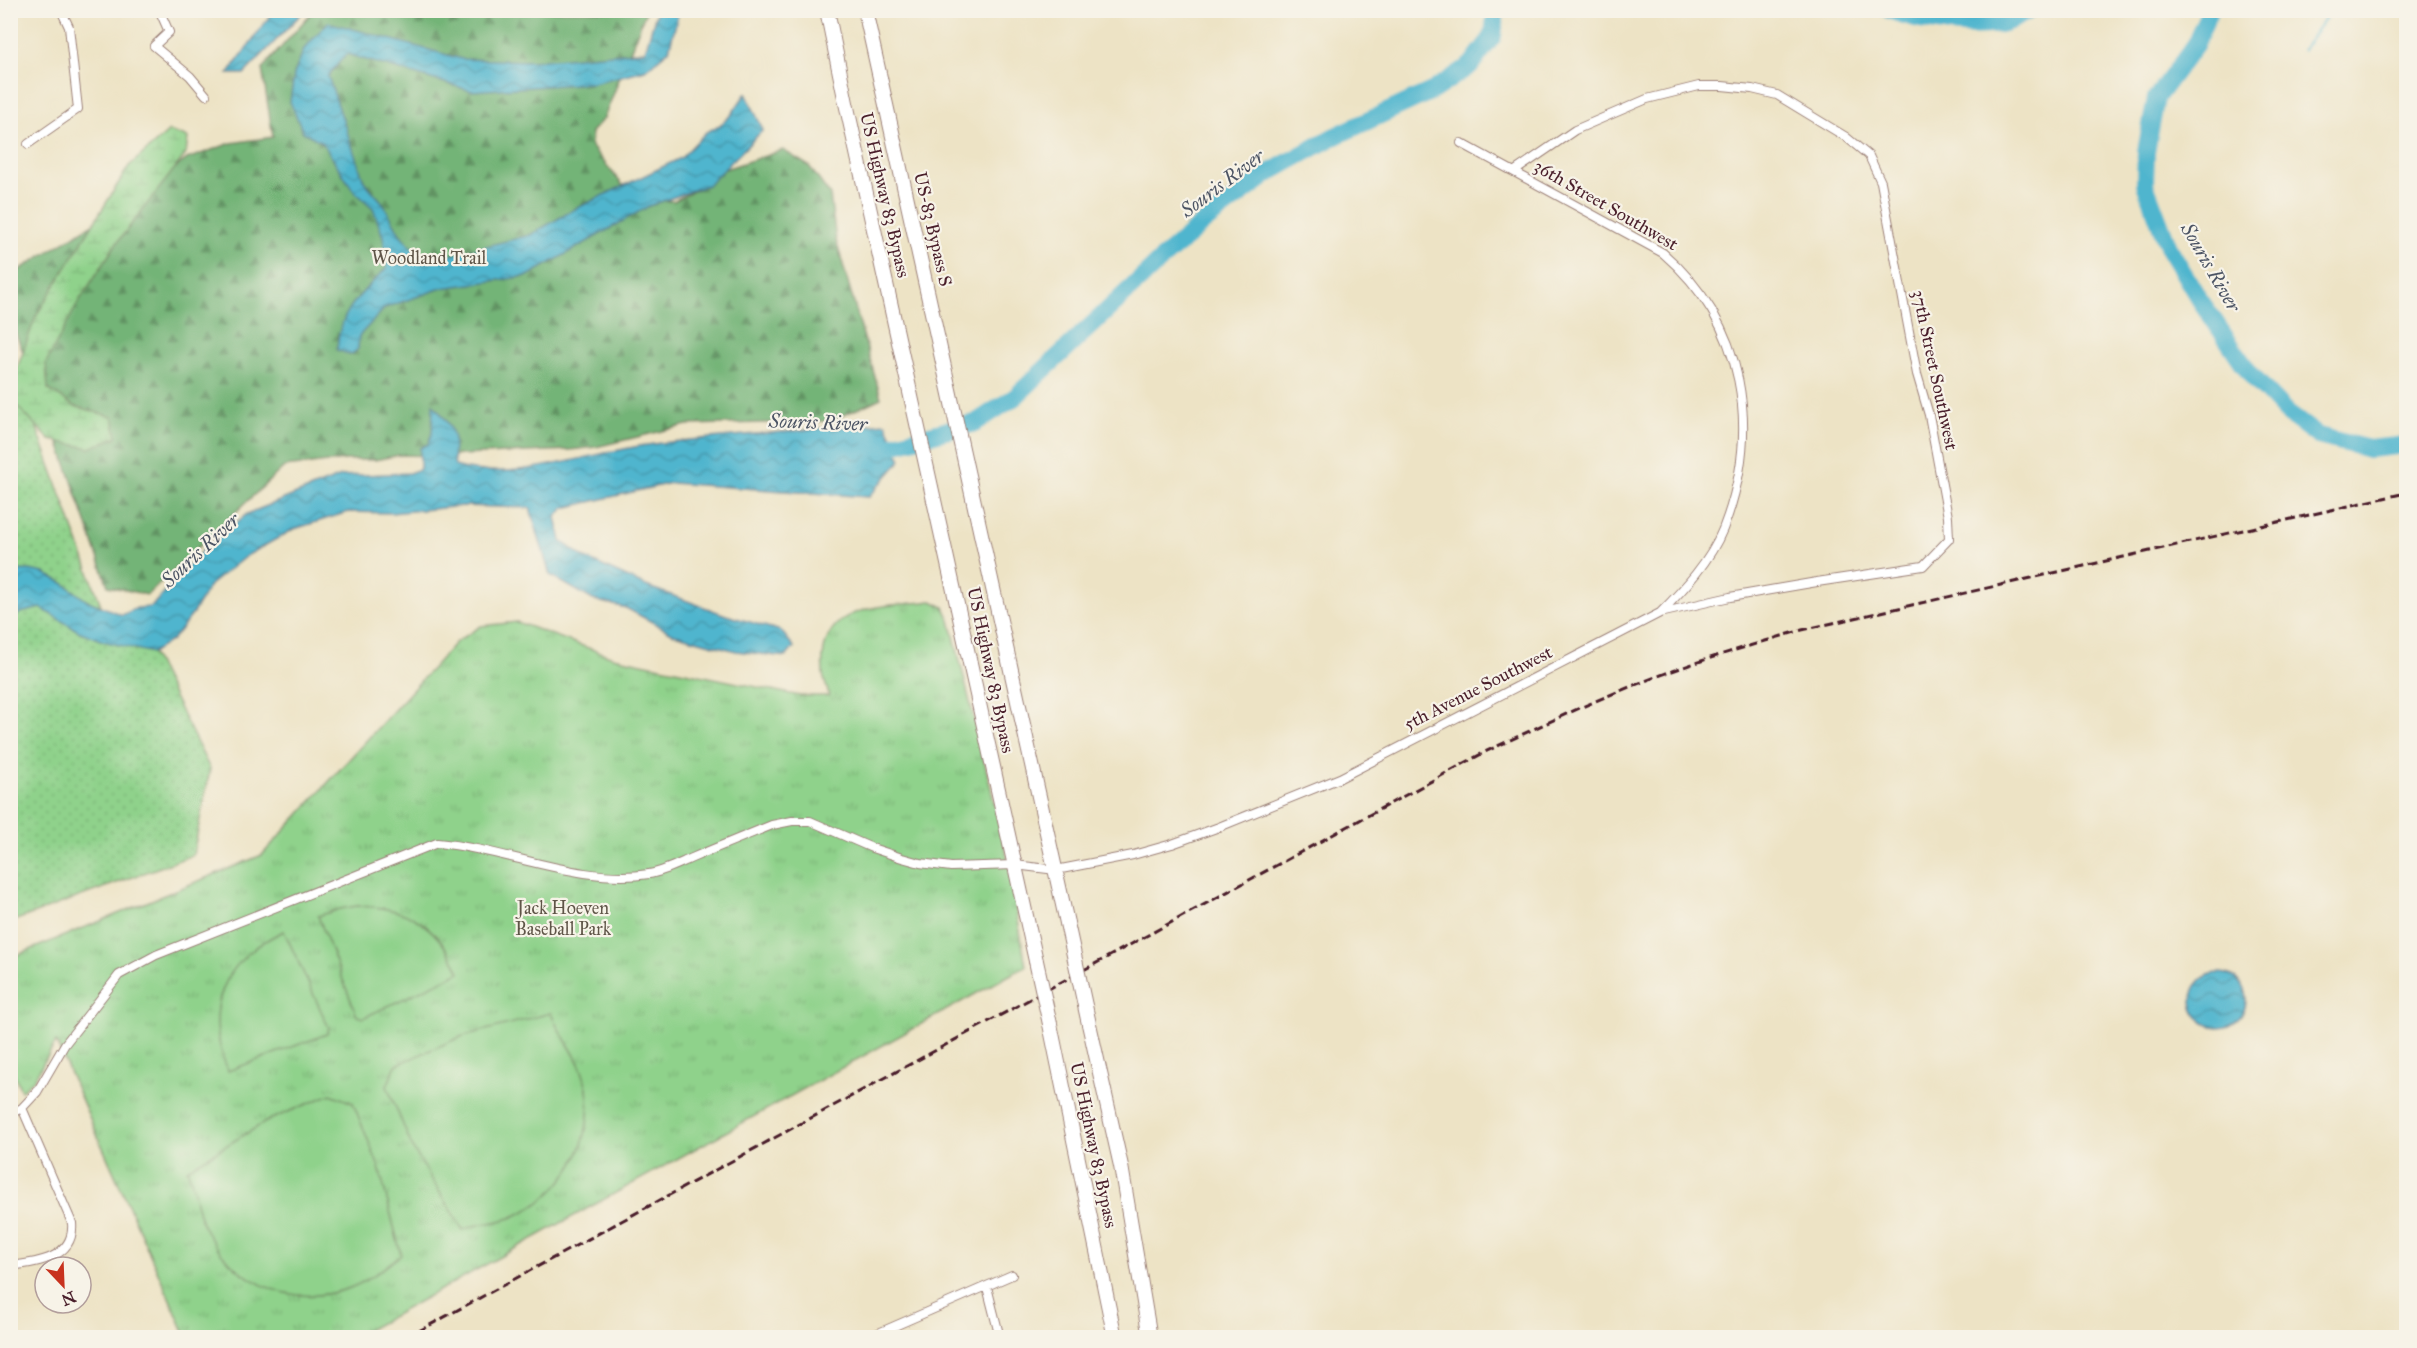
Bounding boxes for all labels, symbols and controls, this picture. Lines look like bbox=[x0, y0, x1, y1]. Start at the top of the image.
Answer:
street label: US Highway 83 Bypass bbox=[854, 110, 915, 280]
water label: Souris River bbox=[1175, 143, 1270, 223]
street label: 36th Street Southwest bbox=[1530, 155, 1682, 256]
street label: US-83 Bypass S bbox=[909, 170, 957, 288]
water label: Souris River bbox=[2175, 217, 2247, 317]
park label: Woodland Trail bbox=[372, 247, 487, 269]
street label: 37th Street Southwest bbox=[1907, 288, 1963, 453]
water label: Souris River bbox=[767, 408, 869, 436]
water label: Souris River bbox=[155, 506, 246, 593]
street label: US Highway 83 Bypass bbox=[962, 585, 1019, 755]
street label: 5th Avenue Southwest bbox=[1400, 641, 1557, 735]
park label: Jack Hoeven Baseball Park bbox=[515, 897, 612, 940]
street label: US Highway 83 Bypass bbox=[1065, 1060, 1122, 1230]
north arrow bbox=[33, 1255, 93, 1315]
text: N bbox=[58, 1287, 79, 1310]

